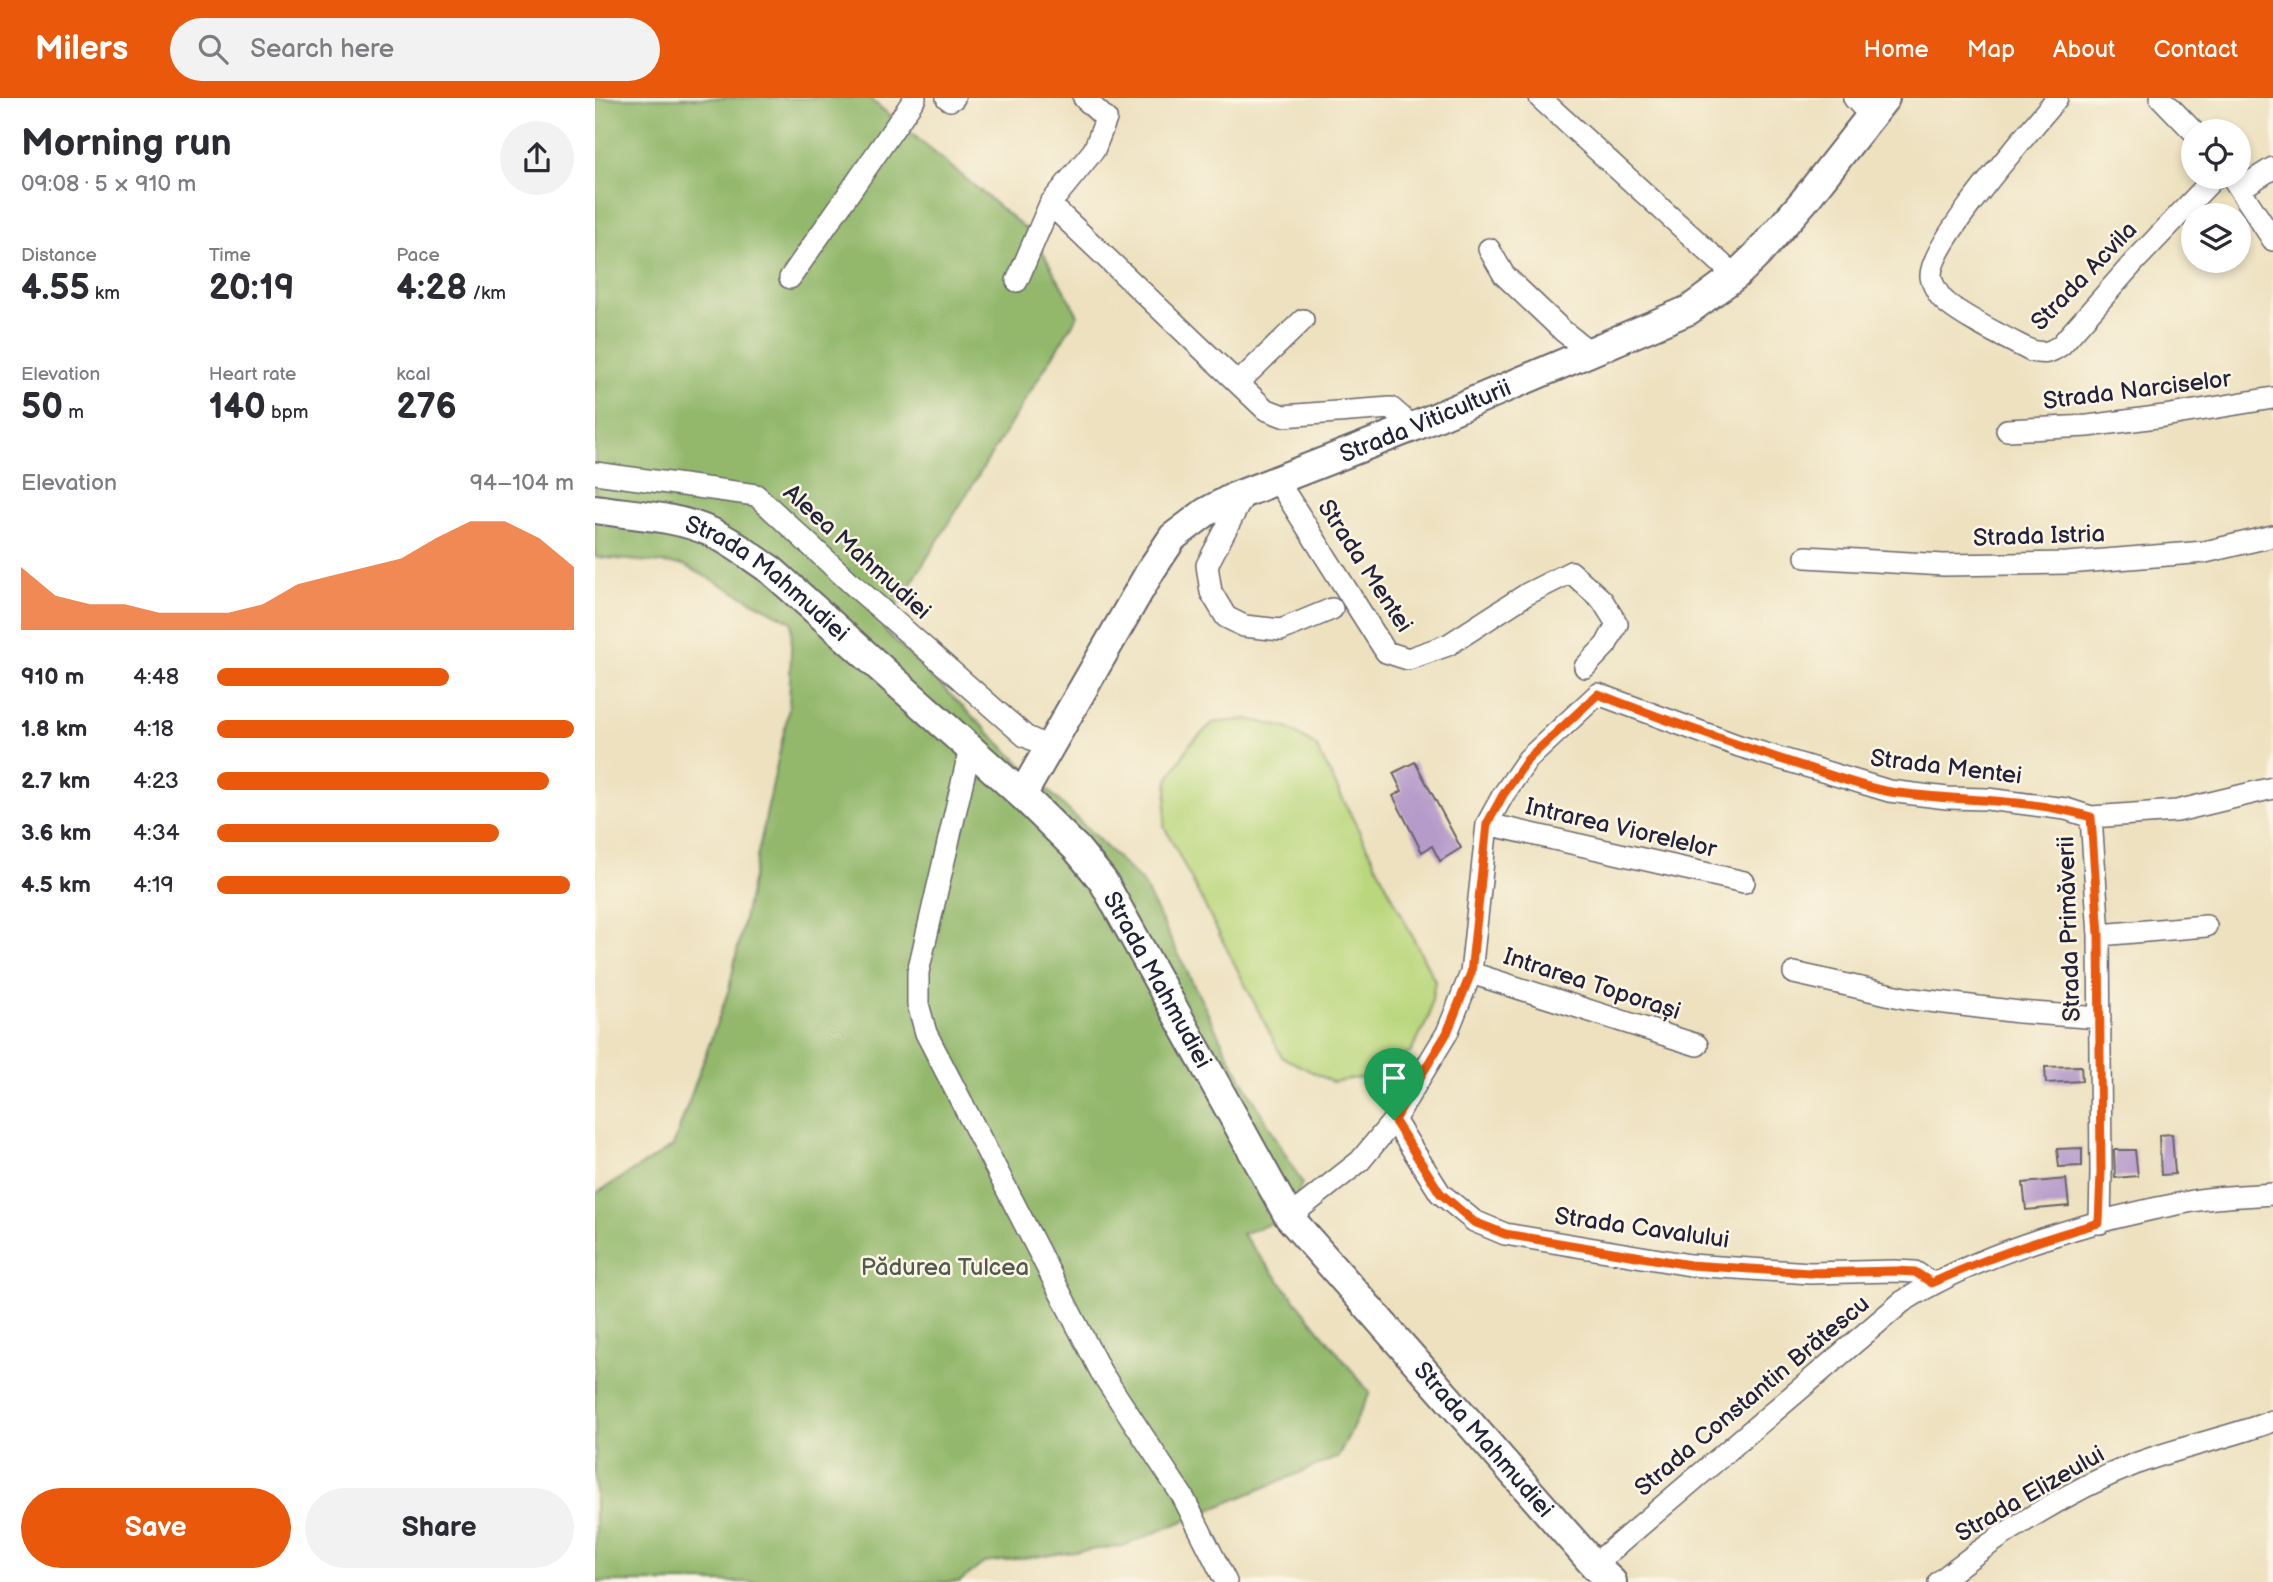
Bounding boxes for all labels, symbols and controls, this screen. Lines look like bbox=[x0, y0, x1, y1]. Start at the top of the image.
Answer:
search box bbox=[170, 18, 660, 81]
text: Milers bbox=[35, 29, 128, 69]
icon: search bbox=[194, 30, 232, 68]
text: Search here bbox=[250, 34, 394, 65]
text: Home bbox=[1864, 35, 1929, 64]
text: Map bbox=[1967, 35, 2015, 64]
text: About bbox=[2053, 35, 2115, 64]
text: Contact bbox=[2153, 35, 2238, 64]
map controls bbox=[2181, 119, 2251, 273]
button: locate bbox=[2181, 119, 2251, 189]
text: Morning run bbox=[21, 121, 232, 166]
button: share bbox=[500, 121, 574, 195]
text: 09:08 · 5 × 910 m bbox=[21, 170, 196, 198]
button: layers bbox=[2181, 203, 2251, 273]
street label: Strada Acvila bbox=[2025, 215, 2143, 337]
text: Distance bbox=[21, 244, 97, 267]
text: Time bbox=[209, 244, 251, 267]
text: Pace bbox=[396, 244, 440, 267]
text: 4.55 bbox=[21, 267, 90, 310]
text: 20:19 bbox=[209, 267, 294, 310]
text: 4:28 bbox=[396, 267, 467, 310]
text: km bbox=[90, 282, 120, 305]
text: /km bbox=[467, 282, 506, 305]
text: Elevation bbox=[21, 363, 100, 386]
text: Heart rate bbox=[209, 363, 296, 386]
text: kcal bbox=[396, 363, 430, 386]
street label: Strada Narciselor bbox=[2041, 364, 2233, 416]
street label: Strada Viticulturii bbox=[1335, 373, 1515, 469]
text: 50 bbox=[21, 386, 63, 429]
text: 140 bbox=[209, 386, 266, 429]
text: 276 bbox=[396, 386, 457, 429]
text: m bbox=[63, 401, 84, 424]
text: bpm bbox=[266, 401, 308, 424]
text: Elevation bbox=[21, 469, 117, 497]
text: 94–104 m bbox=[470, 469, 574, 497]
street label: Aleea Mahmudiei bbox=[777, 478, 937, 626]
street label: Strada Mentei bbox=[1311, 494, 1419, 638]
street label: Strada Mahmudiei bbox=[682, 509, 855, 648]
street label: Strada Istria bbox=[1973, 519, 2105, 553]
text: 910 m bbox=[21, 663, 84, 691]
text: 4:48 bbox=[133, 663, 179, 691]
text: 1.8 km bbox=[21, 715, 87, 743]
text: 4:18 bbox=[133, 715, 174, 743]
street label: Strada Mentei bbox=[1869, 743, 2023, 791]
text: 2.7 km bbox=[21, 767, 90, 795]
text: 4:23 bbox=[133, 767, 179, 795]
street label: Intrarea Viorelelor bbox=[1523, 792, 1720, 864]
text: 3.6 km bbox=[21, 819, 91, 847]
text: 4:34 bbox=[133, 819, 180, 847]
street label: Strada Primăverii bbox=[2051, 836, 2087, 1022]
text: 4.5 km bbox=[21, 871, 91, 899]
text: 4:19 bbox=[133, 871, 174, 899]
street label: Strada Mahmudiei bbox=[1097, 886, 1218, 1073]
street label: Intrarea Toporași bbox=[1500, 942, 1684, 1026]
pin bbox=[1364, 1048, 1424, 1120]
icon: arrive bbox=[1375, 1059, 1413, 1097]
street label: Strada Cavalului bbox=[1553, 1201, 1731, 1255]
park label: Pădurea Tulcea bbox=[861, 1253, 1029, 1282]
street label: Strada Constantin Brătescu bbox=[1629, 1289, 1875, 1503]
street label: Strada Mahmudiei bbox=[1408, 1356, 1560, 1523]
street label: Strada Elizeului bbox=[1950, 1440, 2110, 1548]
button: Save bbox=[21, 1488, 291, 1568]
button: Share bbox=[305, 1488, 574, 1568]

